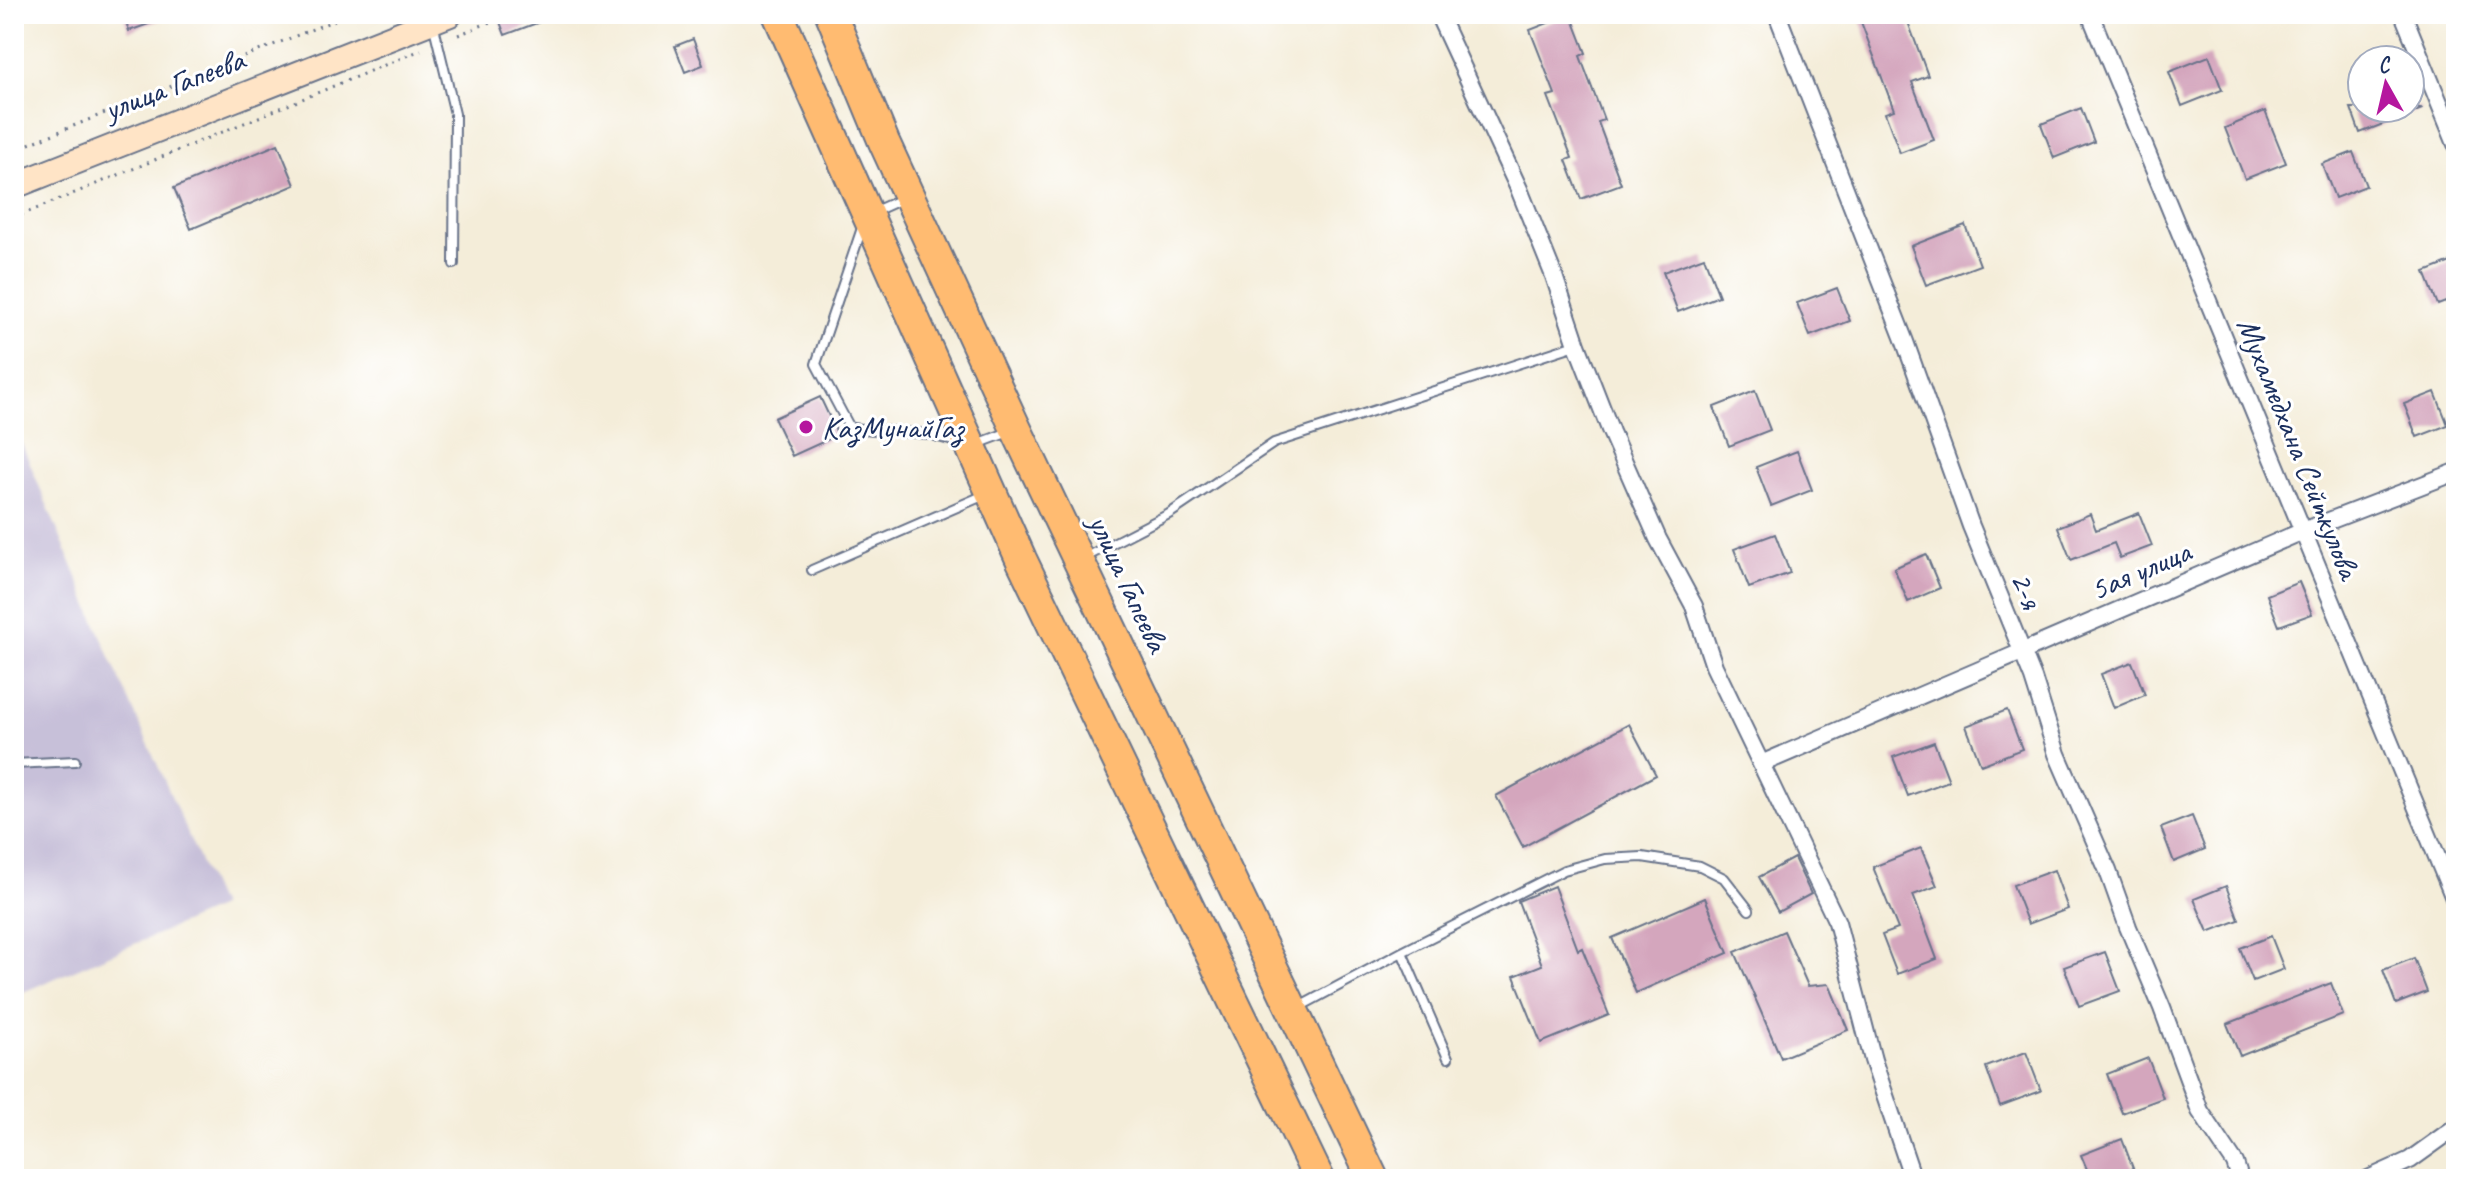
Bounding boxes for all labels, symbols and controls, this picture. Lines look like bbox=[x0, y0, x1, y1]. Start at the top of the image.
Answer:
street label: улица Гапеева bbox=[96, 38, 252, 131]
north arrow bbox=[2346, 44, 2426, 124]
text: С bbox=[2376, 50, 2394, 80]
street label: Мухамедхана Сейткулова bbox=[2228, 312, 2371, 587]
place label: КазМунайГаз bbox=[822, 407, 966, 448]
marker: КазМунайГаз bbox=[797, 418, 815, 436]
street label: улица Гапеева bbox=[1078, 506, 1179, 660]
street label: 5ая улица bbox=[2084, 530, 2199, 610]
street label: 2-я bbox=[2001, 566, 2053, 616]

